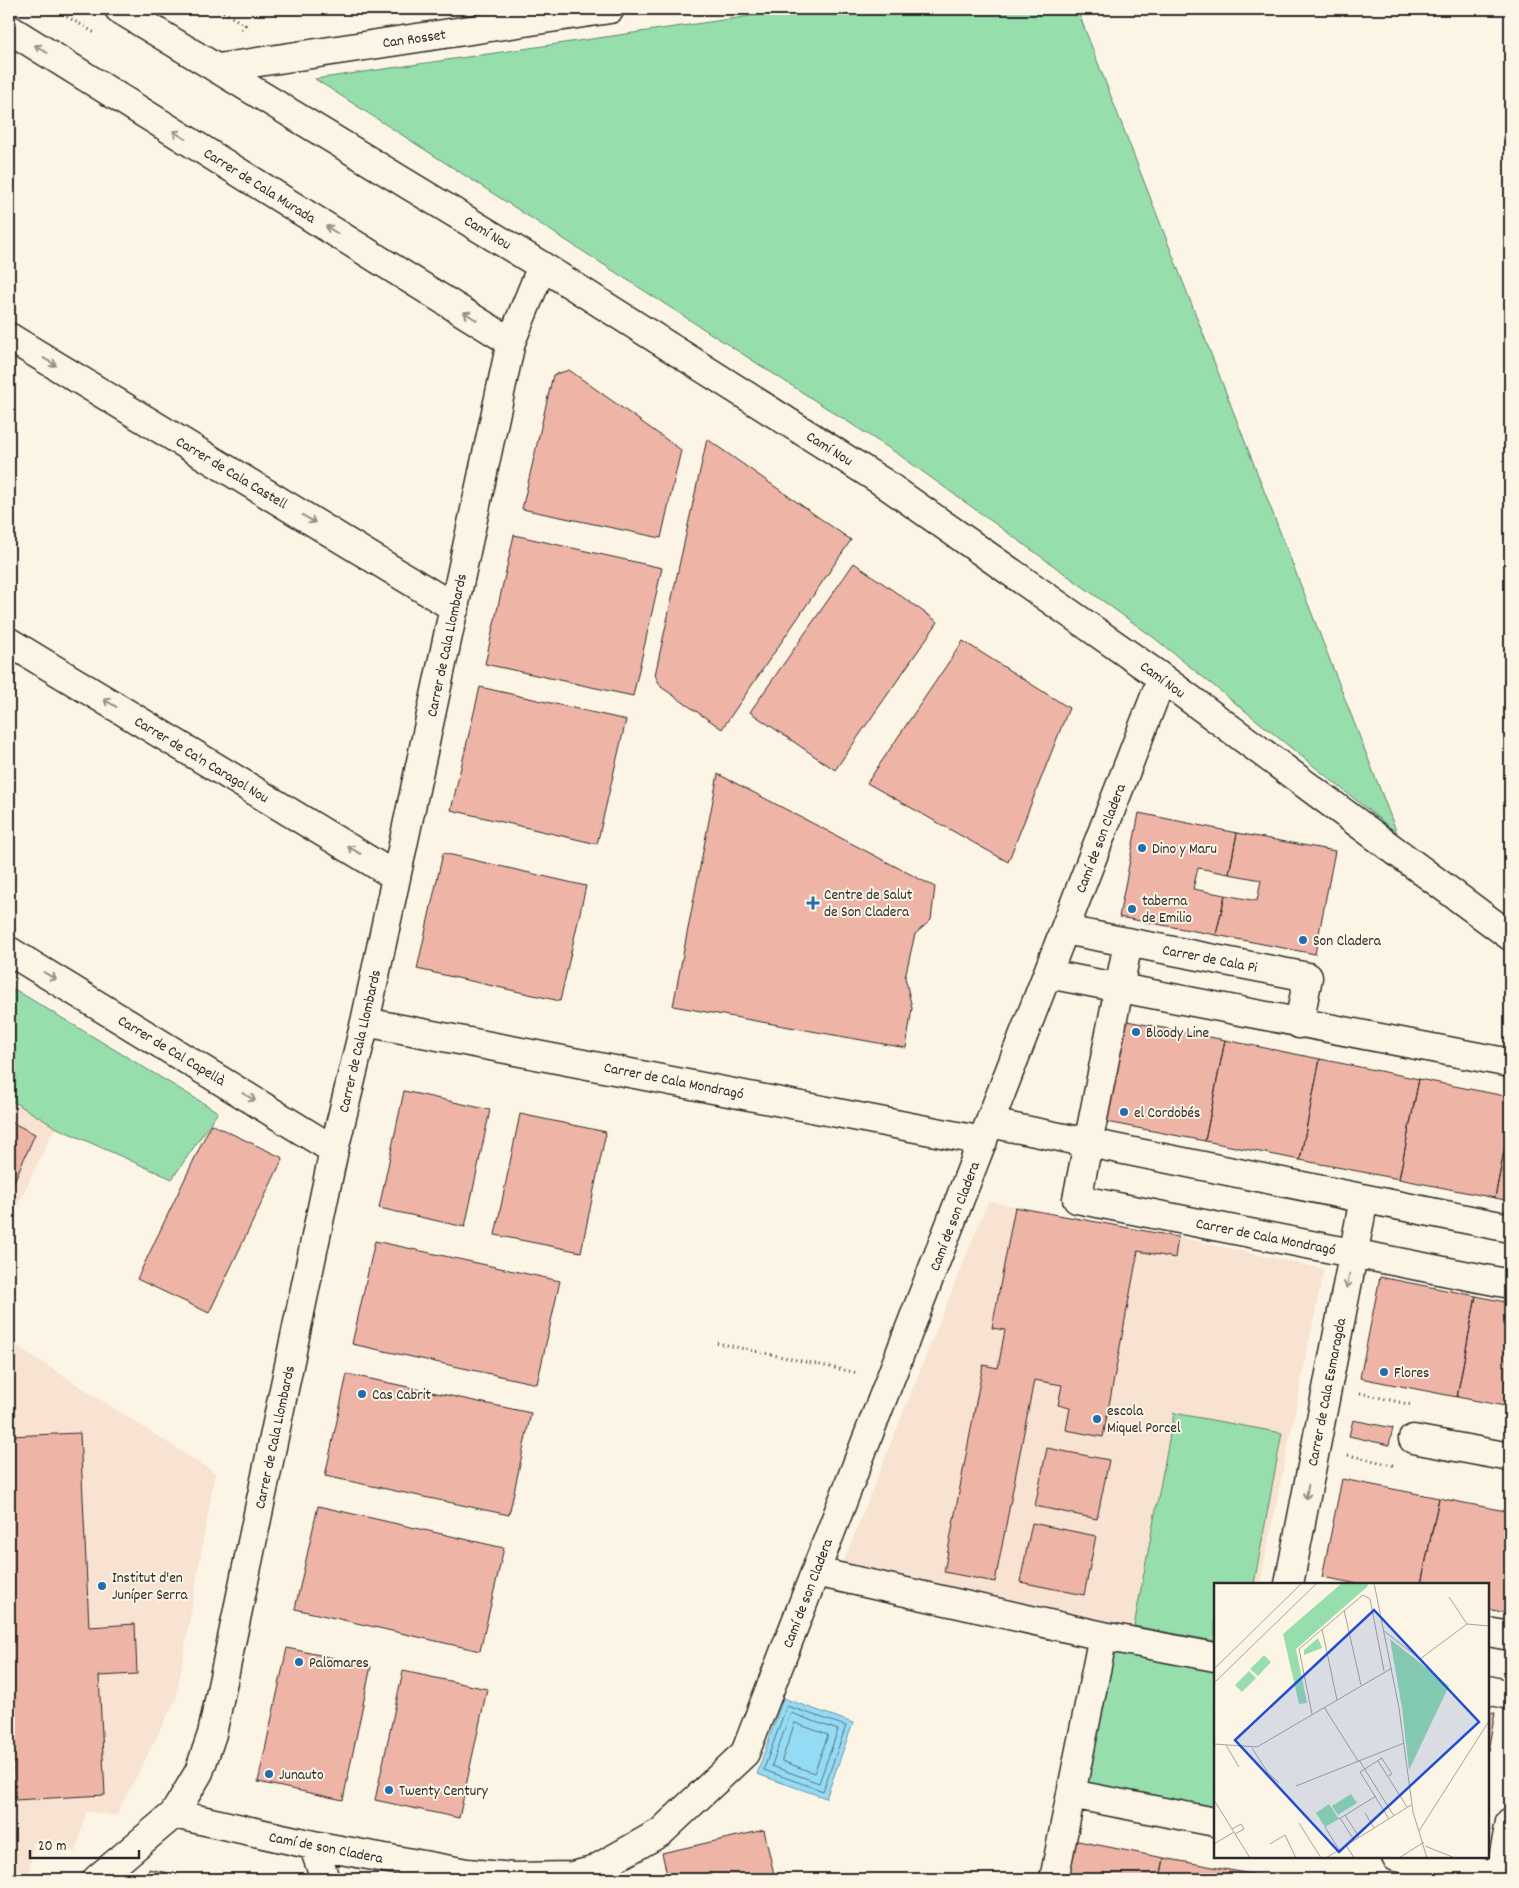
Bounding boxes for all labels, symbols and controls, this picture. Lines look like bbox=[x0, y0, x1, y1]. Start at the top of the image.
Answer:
street label: Can Rosset bbox=[381, 25, 448, 55]
one-way arrow bbox=[34, 43, 48, 54]
one-way arrow bbox=[172, 129, 186, 139]
street label: Carrer de Cala Murada bbox=[199, 143, 320, 231]
street label: Camí Nou bbox=[459, 211, 515, 256]
one-way arrow bbox=[325, 224, 339, 234]
one-way arrow bbox=[463, 310, 477, 320]
one-way arrow bbox=[43, 358, 57, 368]
street label: Camí Nou bbox=[801, 427, 857, 473]
street label: Carrer de Cala Castell bbox=[171, 432, 291, 516]
one-way arrow bbox=[301, 515, 315, 525]
street label: Carrer de Cala Llombards bbox=[422, 572, 474, 719]
street label: Camí Nou bbox=[1135, 657, 1189, 705]
one-way arrow bbox=[103, 698, 117, 708]
street label: Carrer de Ca'n Caragol Nou bbox=[129, 712, 273, 810]
street label: Camí de son Cladera bbox=[1071, 780, 1133, 897]
place label: Dino y Maru bbox=[1152, 839, 1217, 861]
marker: Dino y Maru bbox=[1136, 842, 1148, 854]
one-way arrow bbox=[347, 845, 361, 855]
place label: Centre de Salut de Son Cladera bbox=[824, 885, 913, 924]
place label: taberna de Emilio bbox=[1142, 891, 1192, 930]
marker: Centre de Salut de Son Cladera bbox=[806, 896, 820, 910]
marker: taberna de Emilio bbox=[1126, 903, 1138, 915]
place label: Son Cladera bbox=[1313, 931, 1382, 953]
marker: Son Cladera bbox=[1297, 934, 1309, 946]
street label: Carrer de Cala Pi bbox=[1160, 940, 1259, 980]
street label: Carrer de Cala Llombards bbox=[334, 968, 388, 1115]
one-way arrow bbox=[43, 972, 57, 982]
street label: Carrer de Cal Capellà bbox=[113, 1011, 229, 1093]
place label: Bloody Line bbox=[1146, 1023, 1209, 1045]
marker: Bloody Line bbox=[1130, 1026, 1142, 1038]
street label: Carrer de Cala Mondragó bbox=[602, 1058, 746, 1106]
one-way arrow bbox=[241, 1093, 255, 1103]
place label: el Cordobés bbox=[1134, 1103, 1200, 1125]
marker: el Cordobés bbox=[1118, 1106, 1130, 1118]
street label: Camí de son Cladera bbox=[925, 1158, 987, 1275]
street label: Carrer de Cala Mondragó bbox=[1194, 1214, 1338, 1262]
one-way arrow bbox=[1342, 1273, 1352, 1289]
street label: Carrer de Cala Esmaragda bbox=[1303, 1316, 1353, 1468]
place label: Flores bbox=[1394, 1363, 1429, 1385]
street label: Carrer de Cala Llombards bbox=[250, 1364, 302, 1511]
marker: Flores bbox=[1378, 1366, 1390, 1378]
place label: Cas Cabrit bbox=[372, 1385, 431, 1407]
marker: Cas Cabrit bbox=[356, 1388, 368, 1400]
place label: escola Miquel Porcel bbox=[1107, 1401, 1181, 1440]
marker: escola Miquel Porcel bbox=[1091, 1413, 1103, 1425]
one-way arrow bbox=[1301, 1484, 1311, 1500]
street label: Camí de son Cladera bbox=[778, 1535, 840, 1652]
place label: Institut d'en Juníper Serra bbox=[112, 1568, 188, 1607]
marker: Institut d'en Juníper Serra bbox=[96, 1580, 108, 1592]
inset map bbox=[1214, 1583, 1489, 1858]
place label: Palomares bbox=[309, 1653, 369, 1675]
marker: Palomares bbox=[293, 1656, 305, 1668]
place label: Junauto bbox=[279, 1765, 324, 1787]
marker: Junauto bbox=[263, 1768, 275, 1780]
place label: Twenty Century bbox=[399, 1781, 489, 1803]
marker: Twenty Century bbox=[383, 1784, 395, 1796]
street label: Camí de son Cladera bbox=[267, 1827, 385, 1871]
scale bar bbox=[30, 1828, 139, 1860]
text: 20 m bbox=[38, 1836, 66, 1858]

